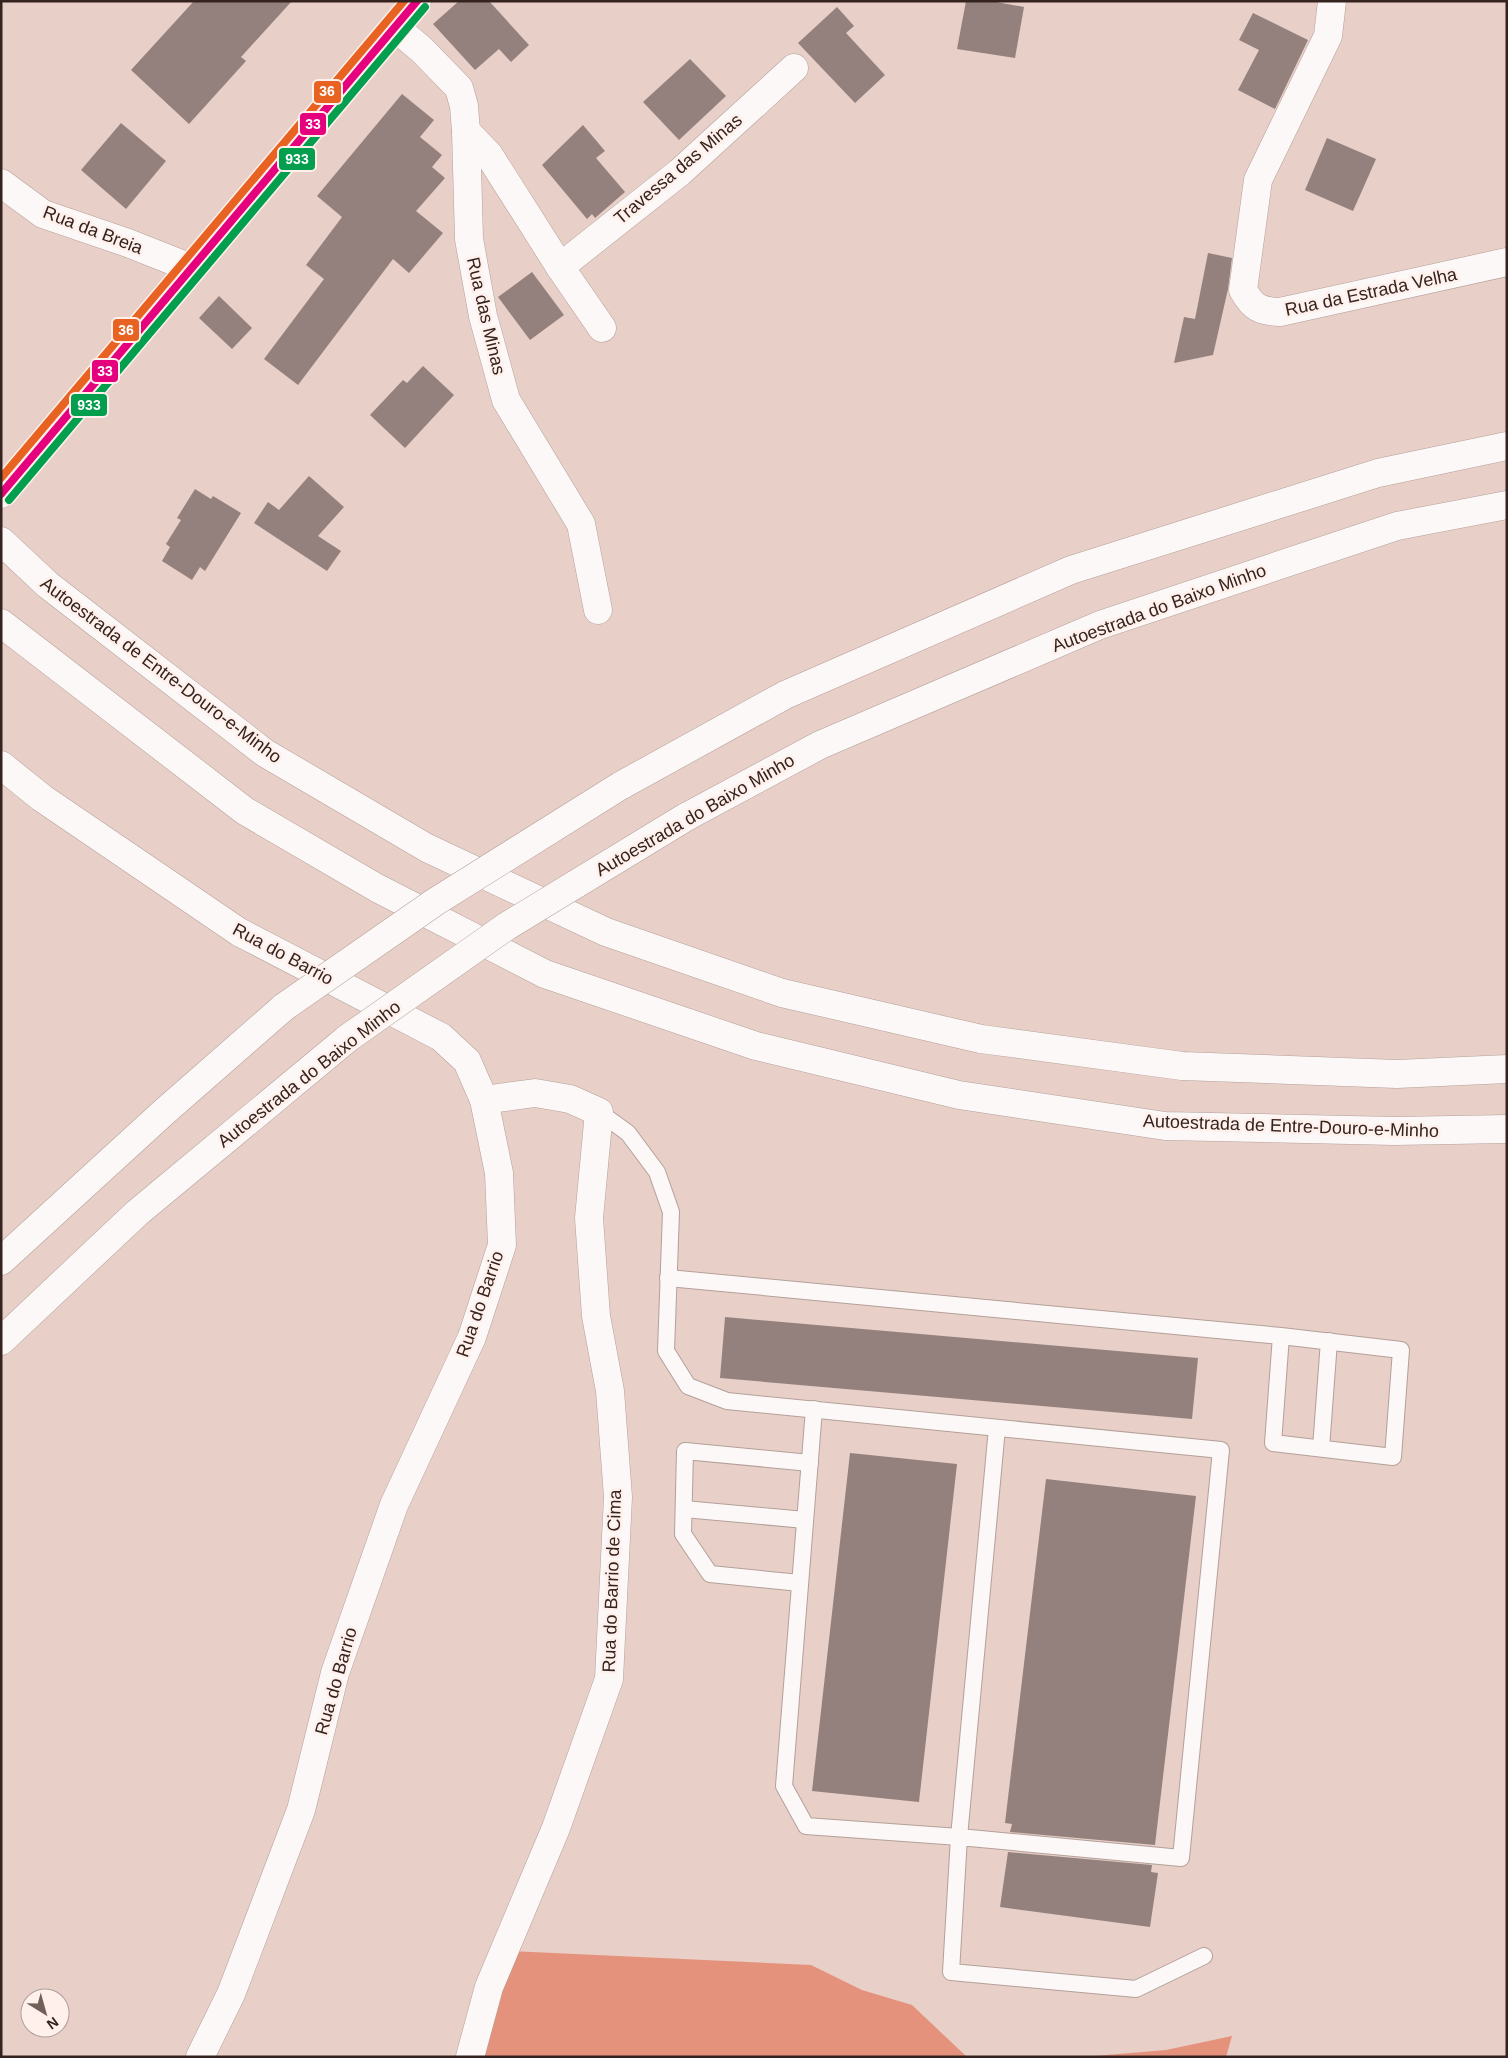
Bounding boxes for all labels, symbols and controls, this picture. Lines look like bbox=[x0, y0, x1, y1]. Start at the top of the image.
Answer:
line badge: 36 bbox=[313, 80, 342, 104]
text: 36 bbox=[319, 83, 335, 99]
street label: Travessa das Minas bbox=[610, 110, 746, 228]
line badge: 33 bbox=[299, 112, 327, 136]
text: 33 bbox=[305, 116, 321, 132]
line badge: 933 bbox=[278, 147, 316, 171]
text: 933 bbox=[285, 151, 309, 167]
street label: Rua da Breia bbox=[40, 202, 147, 259]
street label: Rua das Minas bbox=[463, 255, 509, 377]
street label: Rua da Estrada Velha bbox=[1283, 264, 1460, 320]
line badge: 36 bbox=[112, 318, 140, 342]
text: 36 bbox=[118, 322, 134, 338]
line badge: 33 bbox=[91, 359, 119, 383]
text: 33 bbox=[97, 363, 113, 379]
line badge: 933 bbox=[70, 393, 108, 417]
text: 933 bbox=[77, 397, 101, 413]
street label: Autoestrada do Baixo Minho bbox=[1049, 560, 1269, 656]
street label: Autoestrada de Entre-Douro-e-Minho bbox=[37, 573, 285, 767]
street label: Autoestrada do Baixo Minho bbox=[592, 750, 798, 880]
street label: Rua do Barrio bbox=[229, 919, 337, 989]
street label: Autoestrada do Baixo Minho bbox=[214, 997, 404, 1151]
street label: Autoestrada de Entre-Douro-e-Minho bbox=[1143, 1111, 1439, 1141]
street label: Rua do Barrio bbox=[452, 1248, 508, 1360]
street label: Rua do Barrio de Cima bbox=[599, 1488, 625, 1673]
street label: Rua do Barrio bbox=[311, 1625, 361, 1737]
north arrow bbox=[20, 1988, 70, 2038]
text: N bbox=[44, 2014, 62, 2033]

